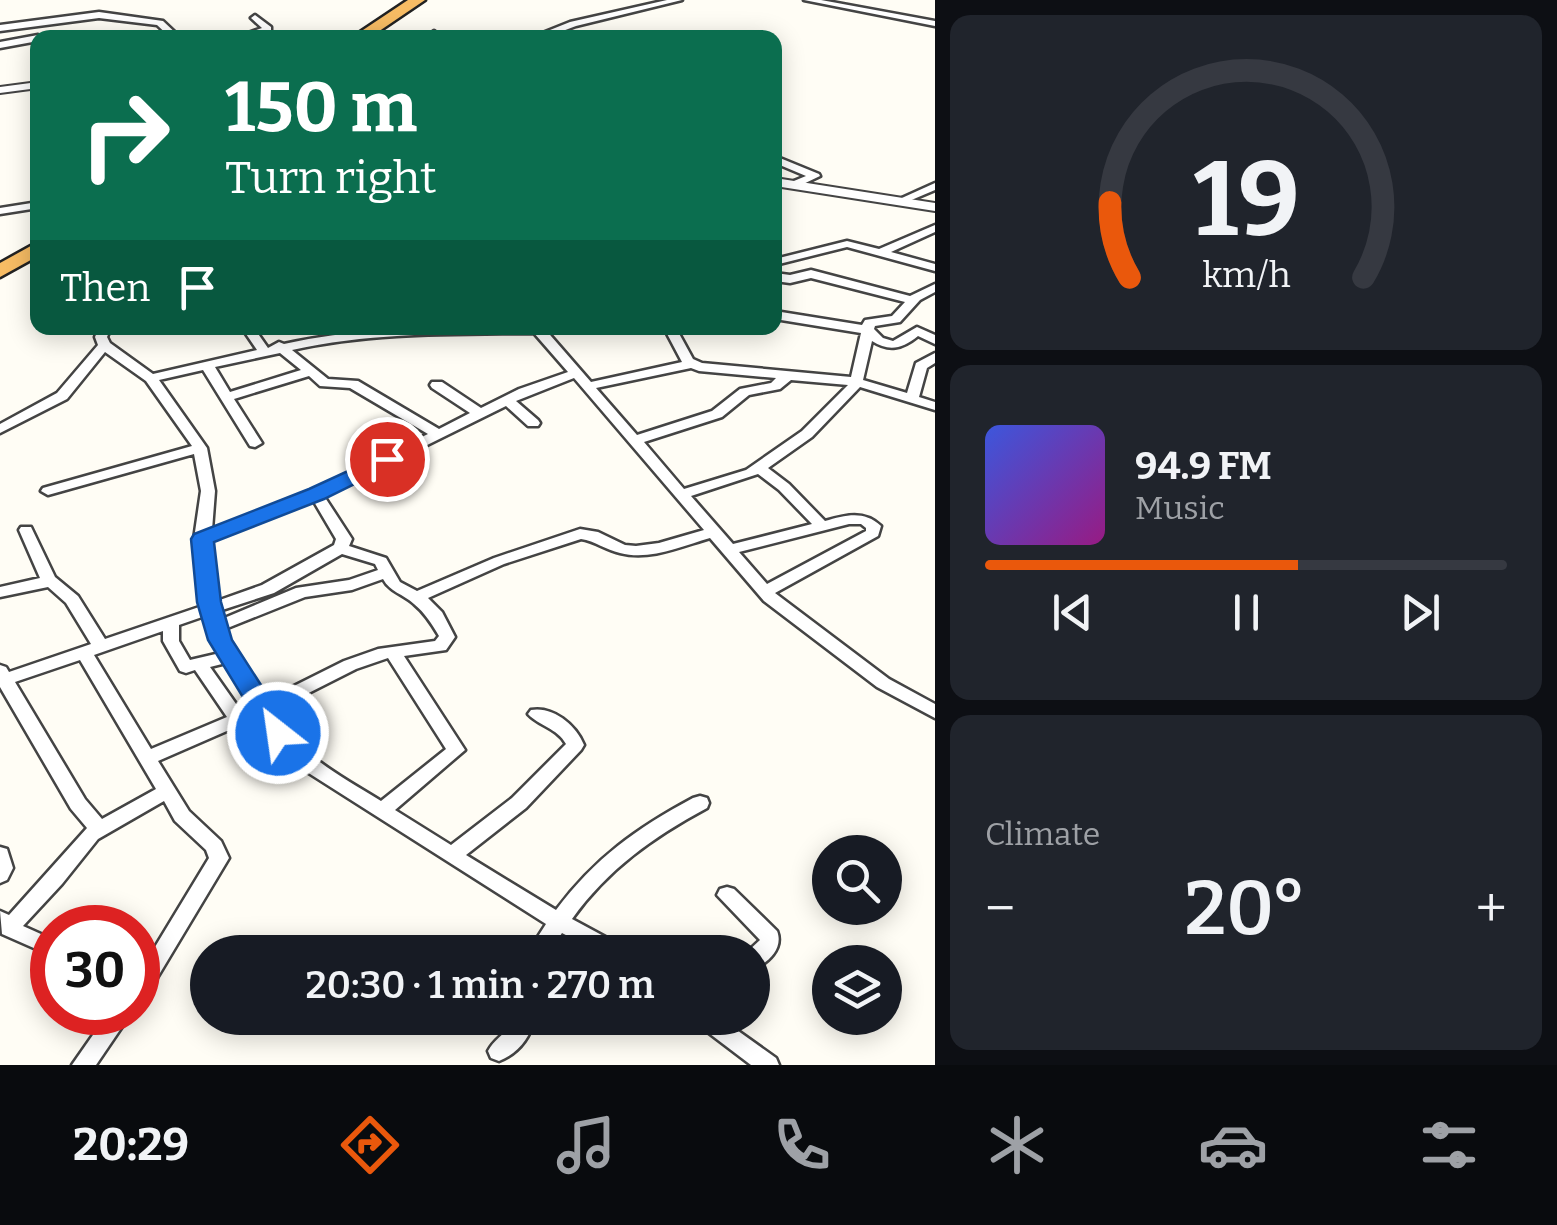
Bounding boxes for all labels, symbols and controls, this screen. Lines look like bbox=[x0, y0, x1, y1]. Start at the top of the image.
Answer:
text: 150 m bbox=[225, 66, 417, 150]
icon: right bbox=[60, 70, 190, 200]
text: 19 bbox=[1193, 138, 1299, 263]
text: Turn right bbox=[225, 151, 437, 205]
text: km/h bbox=[1202, 254, 1290, 296]
icon: arrive bbox=[170, 260, 225, 315]
text: Then bbox=[60, 265, 150, 311]
pin bbox=[345, 417, 430, 502]
icon: arrive bbox=[360, 432, 415, 487]
text: 94.9 FM bbox=[1135, 443, 1272, 489]
text: Music bbox=[1135, 489, 1225, 527]
icon: previous bbox=[1045, 585, 1100, 640]
icon: pause bbox=[1219, 585, 1274, 640]
icon: next bbox=[1393, 585, 1448, 640]
position arrow bbox=[226, 681, 330, 785]
text: Climate bbox=[985, 815, 1100, 853]
map controls bbox=[812, 835, 902, 1035]
button: search bbox=[812, 835, 902, 925]
text: 20° bbox=[1185, 864, 1306, 954]
text: − bbox=[985, 876, 1015, 942]
text: + bbox=[1476, 876, 1507, 942]
speed limit sign: 30 bbox=[30, 905, 160, 1035]
button: layers bbox=[812, 945, 902, 1035]
text: 20:30 · 1 min · 270 m bbox=[306, 962, 654, 1008]
icon: directions bbox=[335, 1110, 405, 1180]
icon: music bbox=[551, 1110, 621, 1180]
icon: phone bbox=[767, 1110, 837, 1180]
icon: climate bbox=[982, 1110, 1052, 1180]
icon: car bbox=[1198, 1110, 1268, 1180]
icon: filters bbox=[1414, 1110, 1484, 1180]
text: 20:29 bbox=[73, 1118, 189, 1172]

